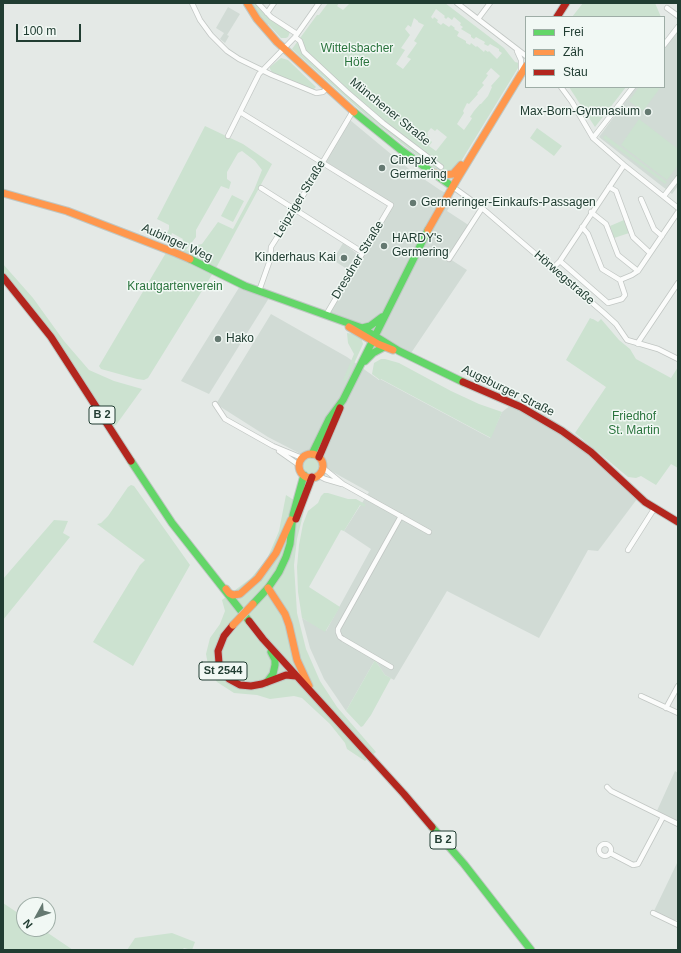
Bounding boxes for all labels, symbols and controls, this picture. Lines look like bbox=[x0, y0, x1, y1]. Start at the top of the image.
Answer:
scale bar bbox=[18, 16, 83, 42]
legend bbox=[525, 16, 665, 88]
text: 100 m bbox=[23, 24, 56, 38]
text: Frei bbox=[563, 25, 584, 39]
park label: Wittelsbacher Höfe bbox=[321, 42, 393, 70]
text: Zäh bbox=[563, 45, 584, 59]
text: Stau bbox=[563, 65, 588, 79]
street label: Münchener Straße bbox=[347, 75, 433, 149]
place label: Max-Born-Gymnasium bbox=[520, 105, 640, 119]
marker: Max-Born-Gymnasium bbox=[643, 107, 653, 117]
place label: Cineplex Germering bbox=[390, 154, 447, 182]
street label: Leipziger Straße bbox=[271, 158, 329, 240]
marker: Cineplex Germering bbox=[377, 163, 387, 173]
place label: Germeringer-Einkaufs-Passagen bbox=[421, 196, 596, 210]
marker: Germeringer-Einkaufs-Passagen bbox=[408, 198, 418, 208]
street label: Dresdner Straße bbox=[329, 218, 387, 302]
street label: Aubinger Weg bbox=[139, 221, 215, 265]
place label: HARDY's Germering bbox=[392, 232, 449, 260]
marker: HARDY's Germering bbox=[379, 241, 389, 251]
street label: Hörwegstraße bbox=[531, 248, 597, 308]
place label: Kinderhaus Kai bbox=[255, 251, 336, 265]
marker: Kinderhaus Kai bbox=[339, 253, 349, 263]
park label: Krautgartenverein bbox=[127, 280, 223, 294]
place label: Hako bbox=[226, 332, 254, 346]
marker: Hako bbox=[213, 334, 223, 344]
street label: Augsburger Straße bbox=[459, 362, 557, 420]
road number: B 2 bbox=[89, 406, 115, 424]
park label: Friedhof St. Martin bbox=[608, 410, 660, 438]
road number: St 2544 bbox=[199, 662, 247, 680]
road number: B 2 bbox=[430, 831, 456, 849]
north arrow bbox=[16, 897, 56, 937]
text: N bbox=[20, 917, 35, 931]

